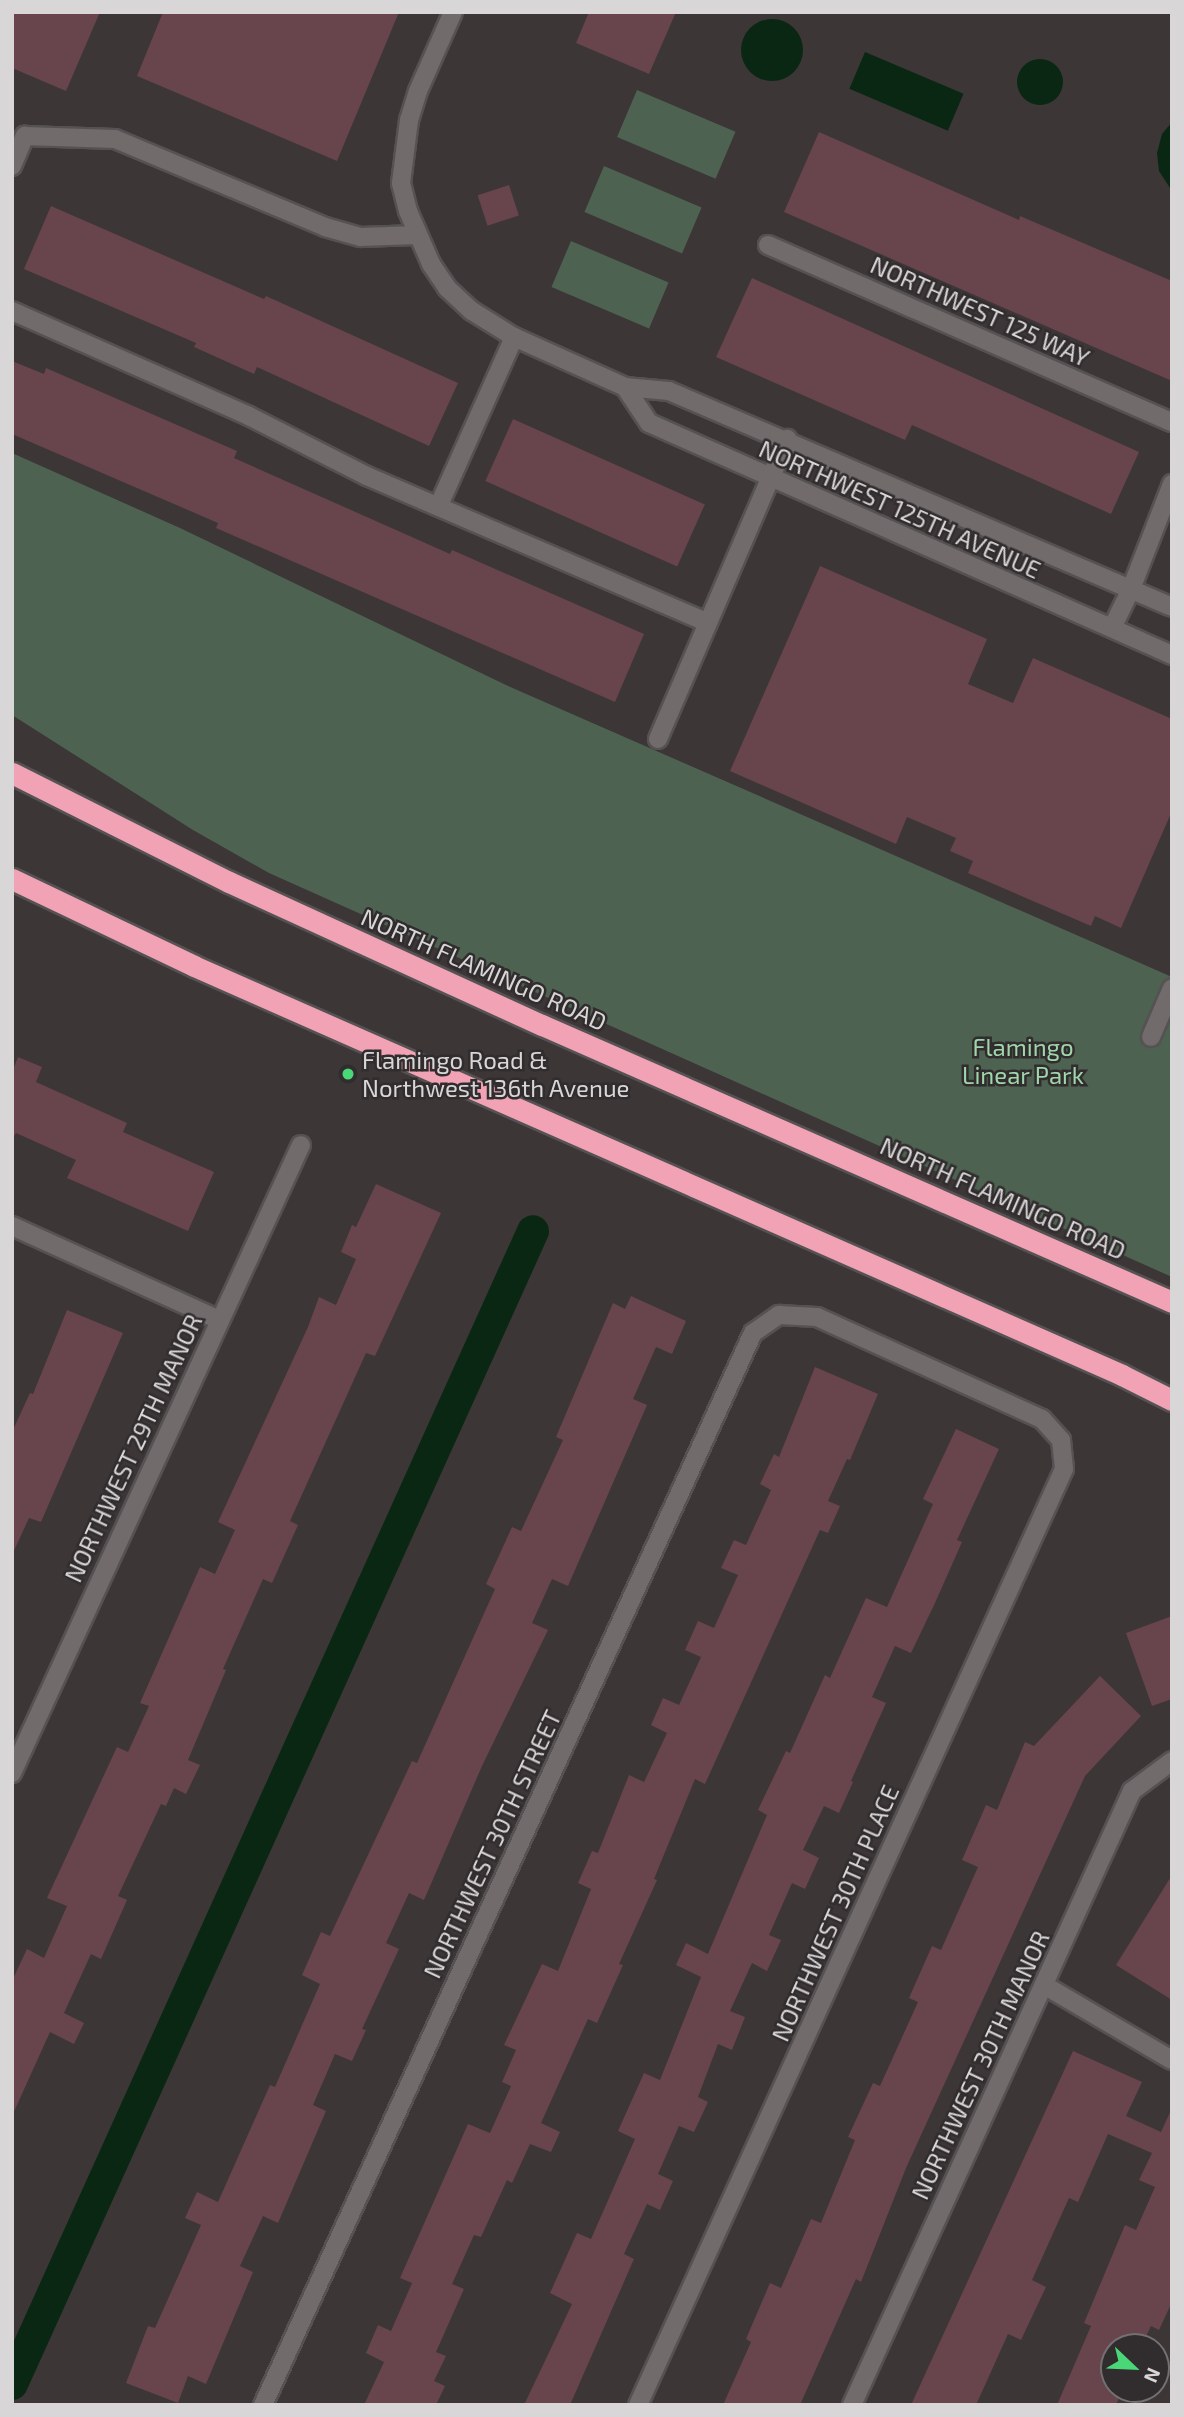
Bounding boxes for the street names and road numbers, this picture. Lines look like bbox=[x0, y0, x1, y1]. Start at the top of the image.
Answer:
street label: NORTHWEST 125 WAY bbox=[866, 250, 1094, 372]
street label: NORTHWEST 125TH AVENUE bbox=[754, 434, 1046, 584]
street label: NORTH FLAMINGO ROAD bbox=[357, 902, 611, 1036]
street label: NORTH FLAMINGO ROAD bbox=[876, 1131, 1130, 1265]
street label: NORTHWEST 29TH MANOR bbox=[58, 1309, 208, 1587]
street label: NORTHWEST 30TH STREET bbox=[417, 1705, 567, 1983]
street label: NORTHWEST 30TH PLACE bbox=[765, 1780, 905, 2046]
street label: NORTHWEST 30TH MANOR bbox=[905, 1926, 1055, 2204]

